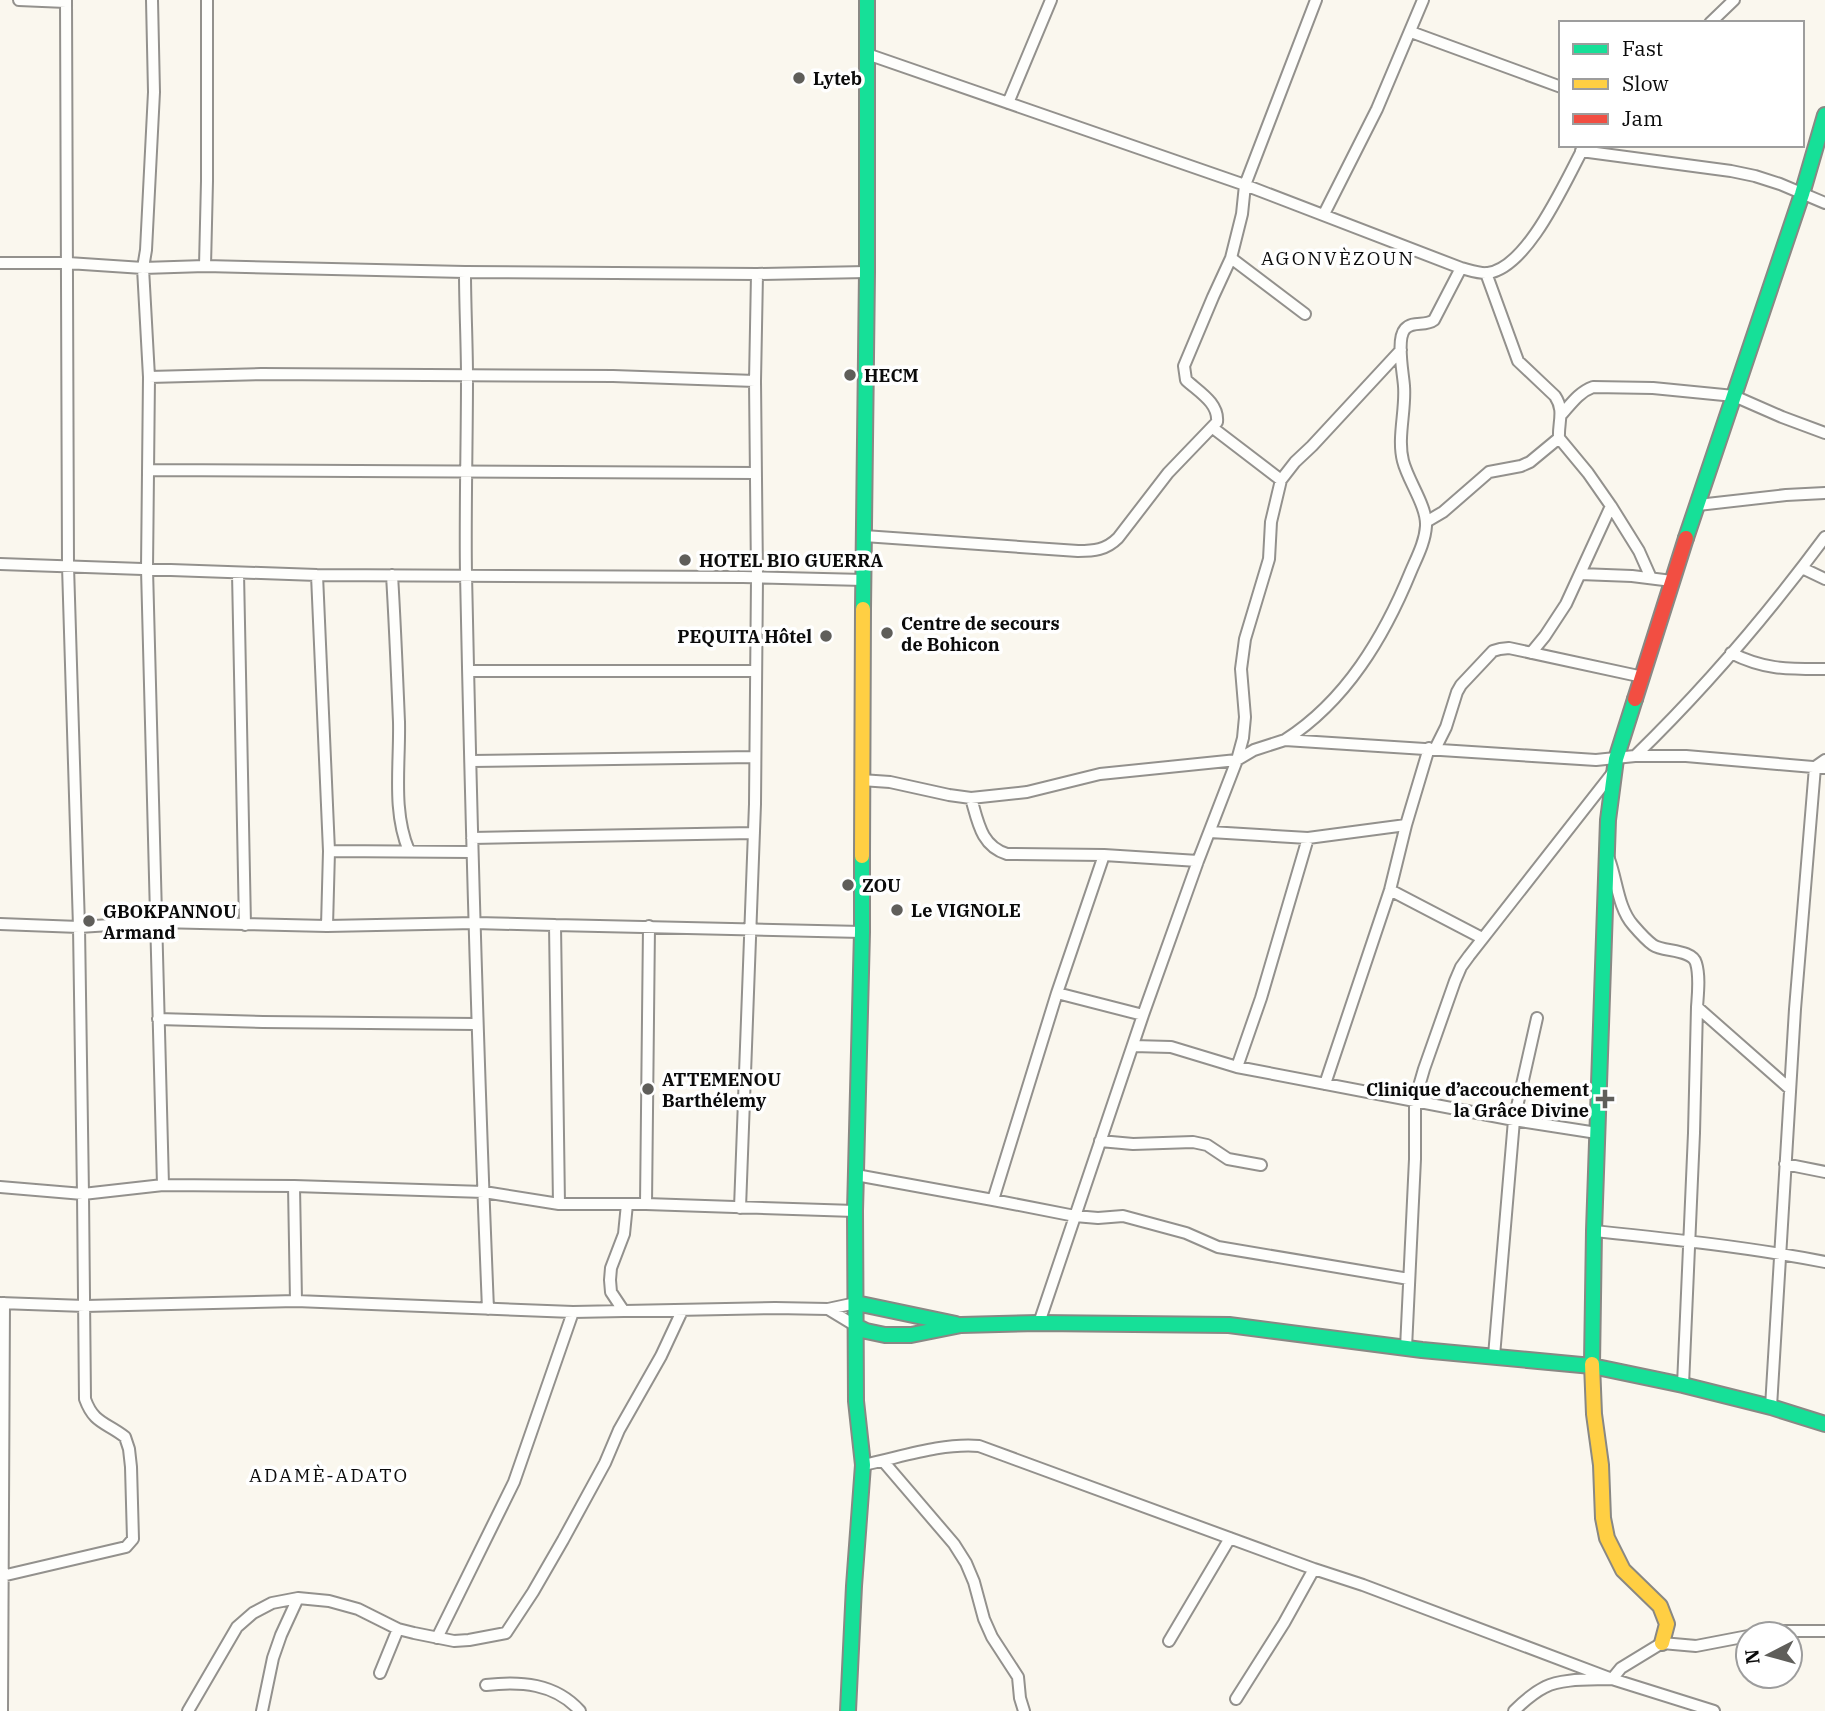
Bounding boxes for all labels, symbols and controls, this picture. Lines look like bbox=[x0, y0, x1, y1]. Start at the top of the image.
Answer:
legend bbox=[1559, 21, 1804, 147]
text: Fast bbox=[1622, 34, 1663, 62]
place label: Lyteb bbox=[813, 67, 862, 90]
text: Slow bbox=[1622, 69, 1669, 97]
marker: Lyteb bbox=[791, 70, 807, 86]
text: Jam bbox=[1622, 104, 1663, 132]
district label: AGONVÈZOUN bbox=[1261, 246, 1415, 270]
place label: HECM bbox=[864, 364, 919, 387]
marker: HECM bbox=[842, 367, 858, 383]
place label: HOTEL BIO GUERRA bbox=[699, 549, 884, 572]
marker: HOTEL BIO GUERRA bbox=[677, 552, 693, 568]
place label: Centre de secours de Bohicon bbox=[901, 612, 1060, 656]
place label: PEQUITA Hôtel bbox=[677, 625, 812, 648]
marker: Centre de secours de Bohicon bbox=[879, 625, 895, 641]
marker: PEQUITA Hôtel bbox=[818, 628, 834, 644]
place label: ZOU bbox=[862, 874, 901, 897]
marker: ZOU bbox=[840, 877, 856, 893]
place label: Le VIGNOLE bbox=[911, 899, 1021, 922]
place label: GBOKPANNOU Armand bbox=[103, 900, 237, 944]
marker: Le VIGNOLE bbox=[889, 902, 905, 918]
marker: GBOKPANNOU Armand bbox=[81, 913, 97, 929]
place label: ATTEMENOU Barthélemy bbox=[662, 1068, 781, 1112]
place label: Clinique d’accouchement la Grâce Divine bbox=[1366, 1078, 1589, 1122]
marker: ATTEMENOU Barthélemy bbox=[640, 1081, 656, 1097]
marker: Clinique d’accouchement la Grâce Divine bbox=[1595, 1089, 1615, 1109]
district label: ADAMÈ-ADATO bbox=[249, 1463, 409, 1487]
north arrow bbox=[1734, 1620, 1804, 1690]
text: N bbox=[1739, 1648, 1765, 1666]

